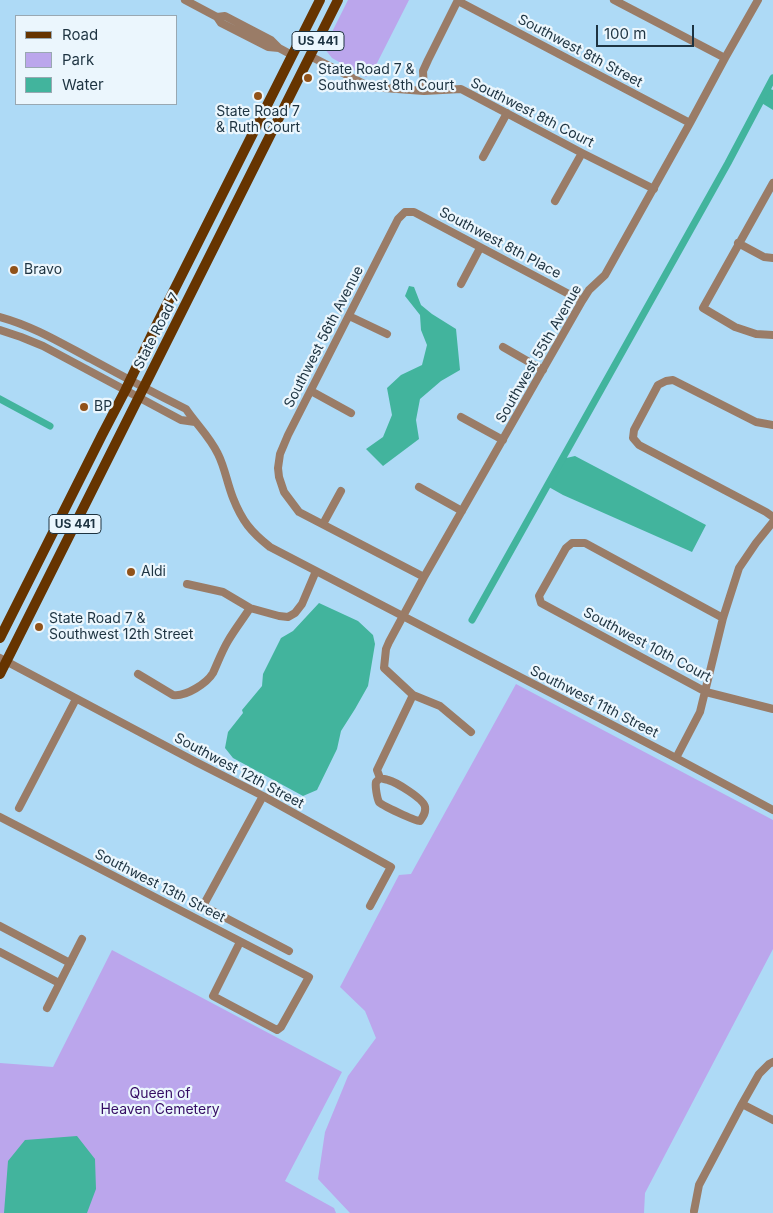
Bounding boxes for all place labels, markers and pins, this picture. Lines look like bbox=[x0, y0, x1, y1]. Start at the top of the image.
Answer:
place label: State Road 7 & Southwest 8th Court bbox=[318, 62, 454, 94]
marker: State Road 7 & Southwest 8th Court bbox=[302, 72, 314, 84]
marker: State Road 7 & Ruth Court bbox=[252, 90, 264, 102]
place label: State Road 7 & Ruth Court bbox=[216, 104, 300, 136]
place label: Bravo bbox=[24, 262, 62, 278]
marker: Bravo bbox=[8, 264, 20, 276]
place label: BP bbox=[94, 399, 112, 415]
marker: BP bbox=[78, 401, 90, 413]
place label: Aldi bbox=[141, 564, 166, 580]
marker: Aldi bbox=[125, 566, 137, 578]
place label: State Road 7 & Southwest 12th Street bbox=[49, 611, 193, 644]
marker: State Road 7 & Southwest 12th Street bbox=[33, 621, 45, 633]

